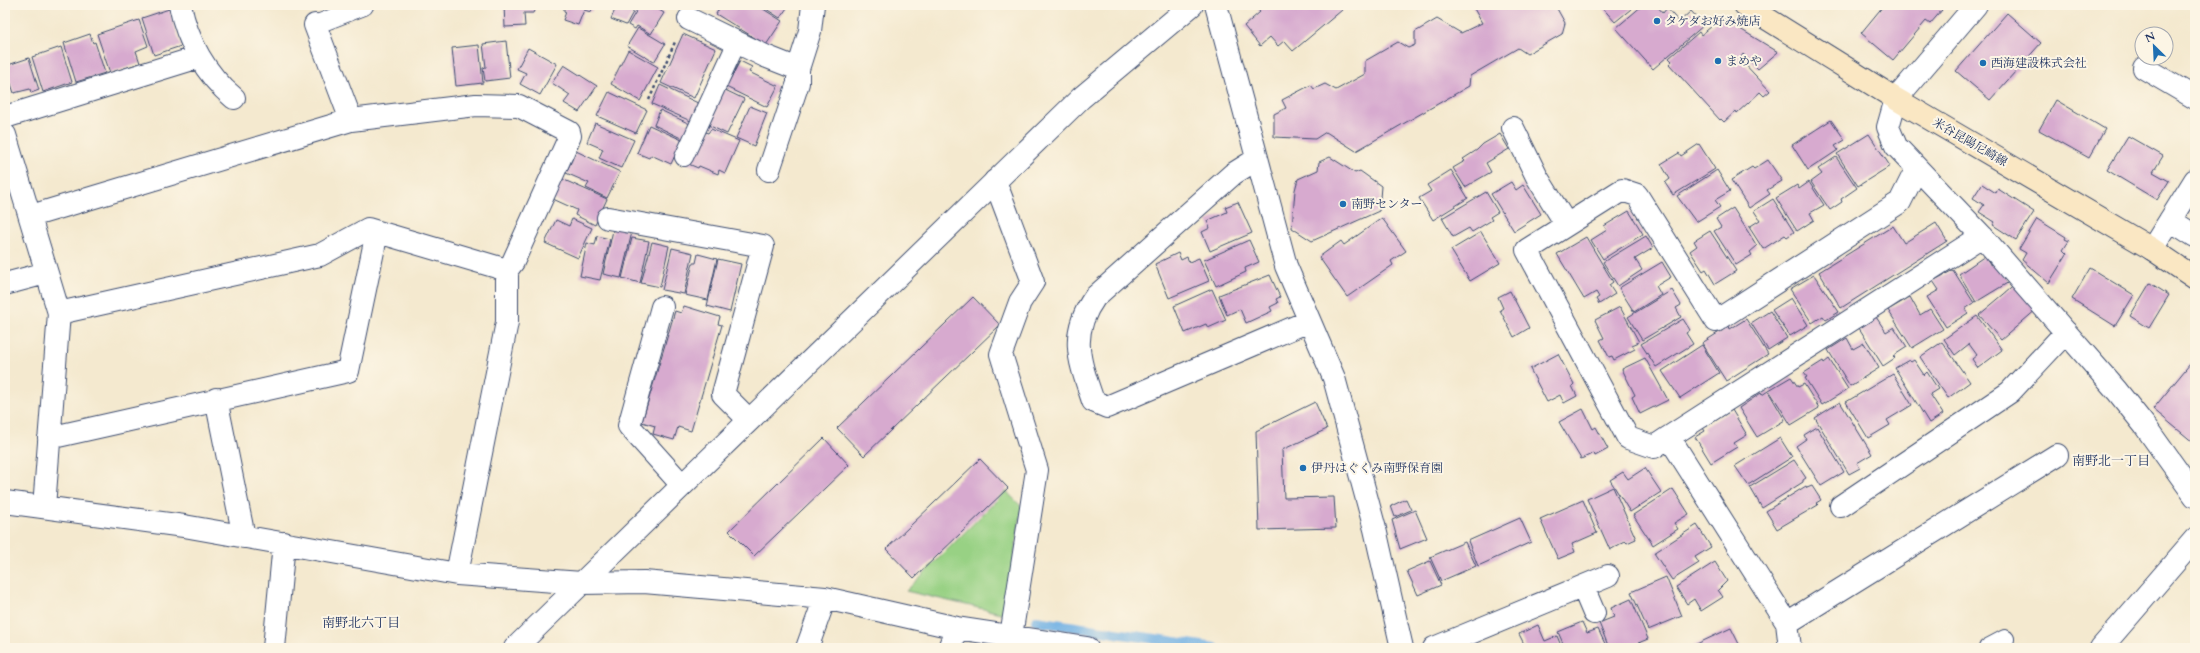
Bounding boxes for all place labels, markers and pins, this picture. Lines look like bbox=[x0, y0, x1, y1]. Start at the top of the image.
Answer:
place label: タケダお好み焼店 bbox=[1665, 13, 1760, 29]
marker: タケダお好み焼店 bbox=[1652, 16, 1662, 26]
place label: まめや bbox=[1726, 53, 1762, 69]
place label: 西海建設株式会社 bbox=[1991, 55, 2087, 71]
marker: まめや bbox=[1713, 56, 1723, 66]
marker: 西海建設株式会社 bbox=[1978, 58, 1988, 68]
place label: 南野センター bbox=[1351, 196, 1423, 212]
marker: 南野センター bbox=[1338, 199, 1348, 209]
place label: 伊丹はぐくみ南野保育園 bbox=[1311, 460, 1443, 476]
marker: 伊丹はぐくみ南野保育園 bbox=[1298, 463, 1308, 473]

